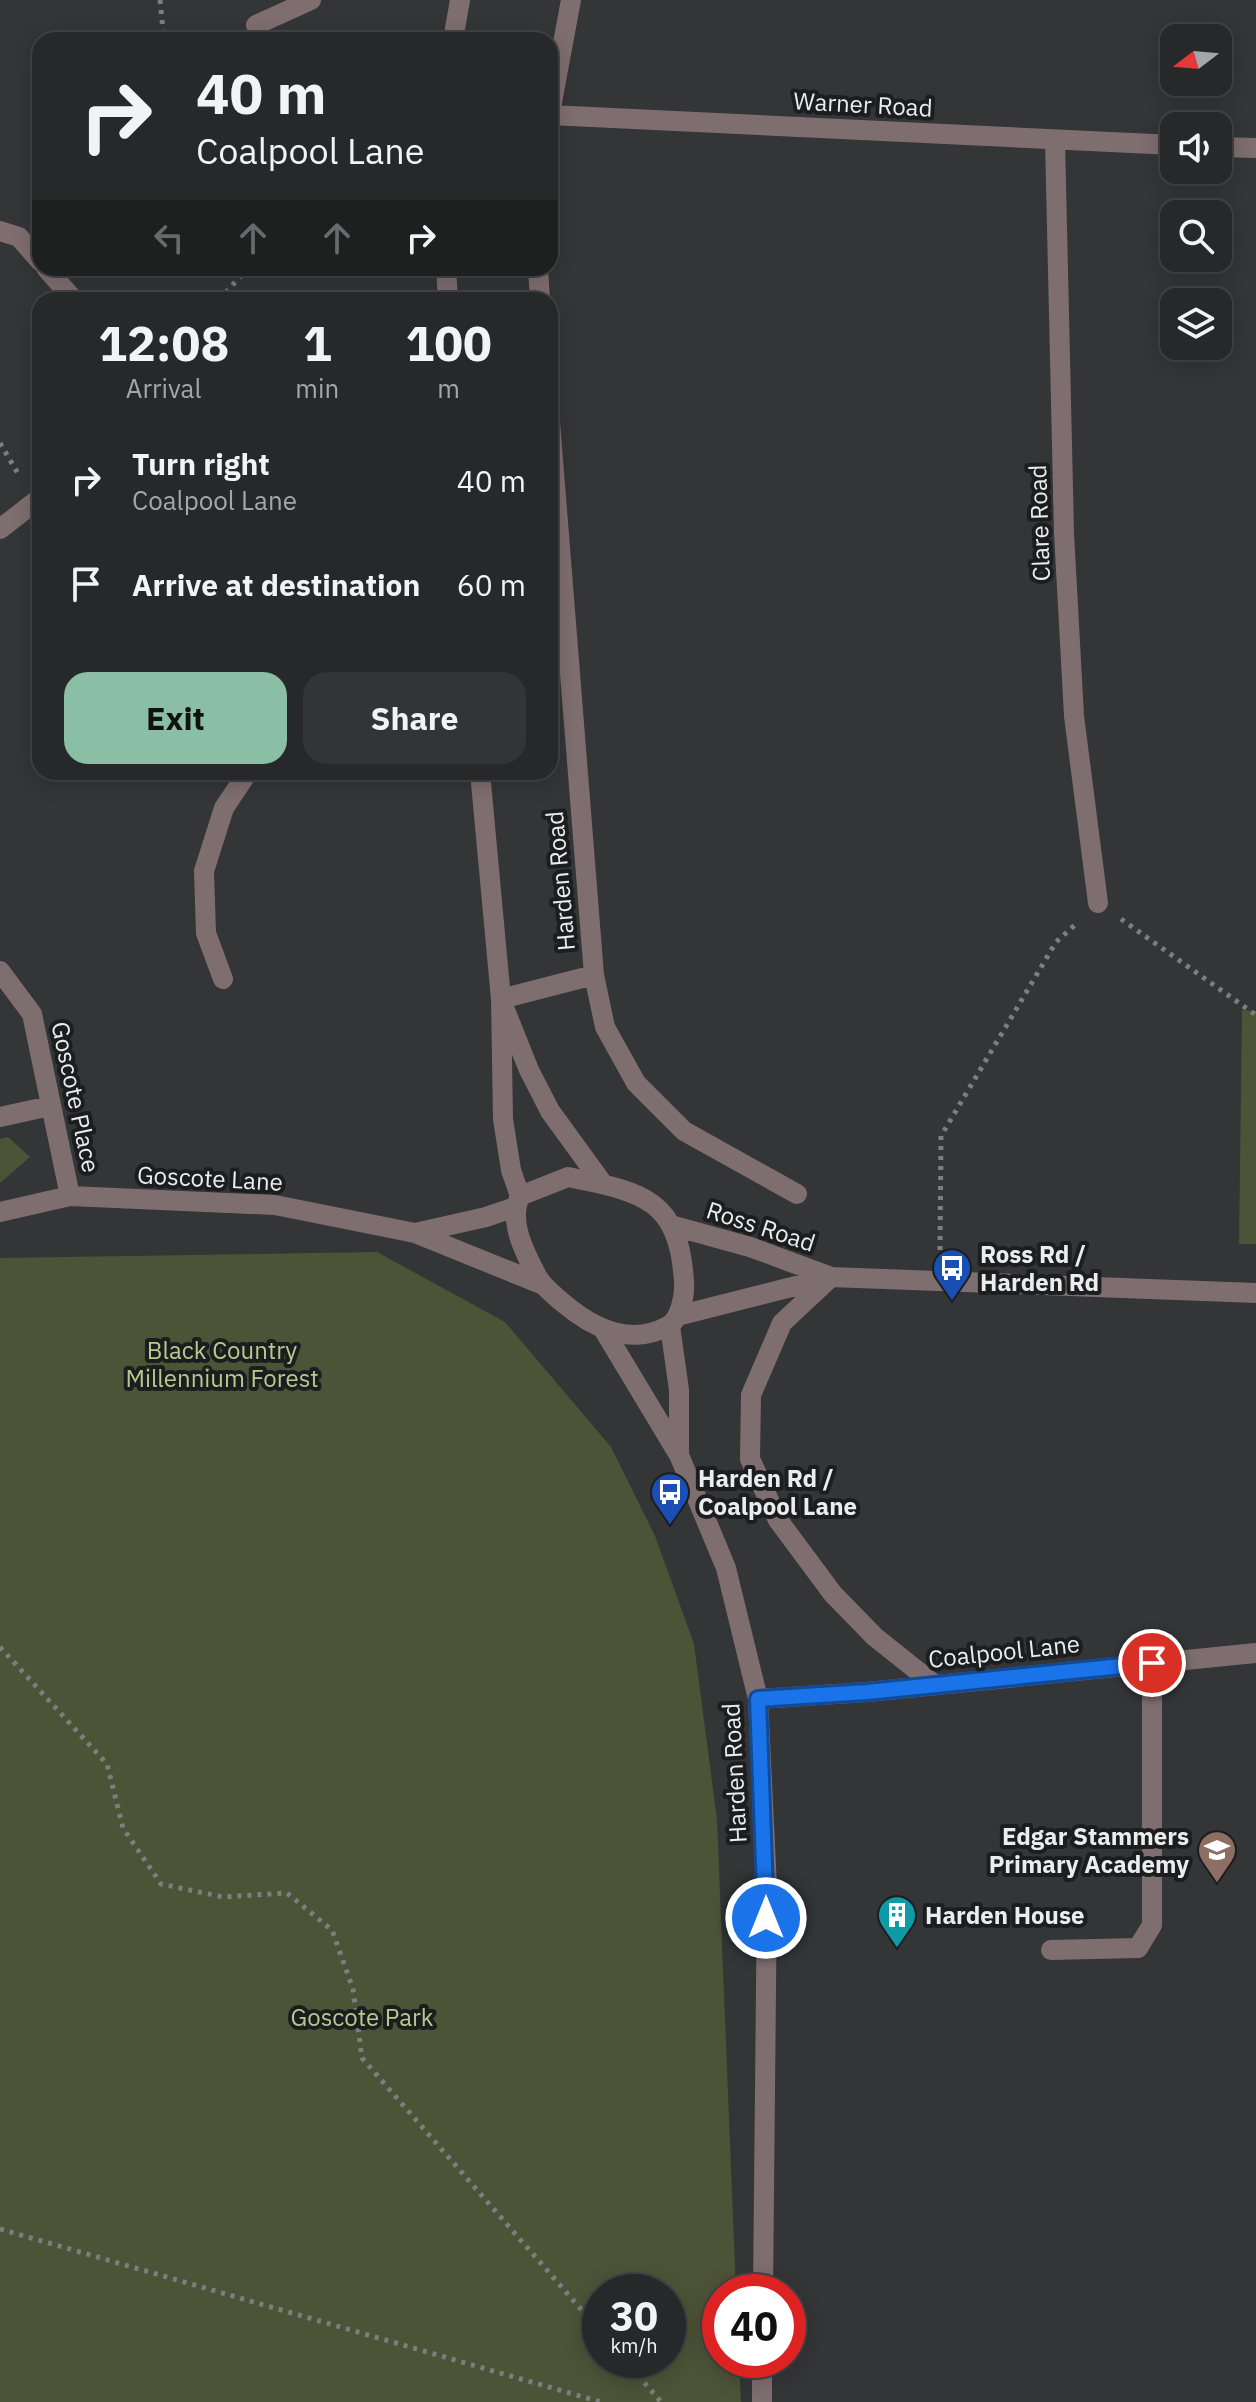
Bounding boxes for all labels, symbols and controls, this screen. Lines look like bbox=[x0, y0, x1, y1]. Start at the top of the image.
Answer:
north arrow bbox=[1160, 24, 1232, 96]
map controls bbox=[1160, 24, 1232, 360]
text: 40 m bbox=[196, 57, 326, 129]
icon: right bbox=[64, 64, 168, 168]
street label: Warner Road bbox=[793, 84, 933, 124]
button: sound bbox=[1160, 112, 1232, 184]
text: Coalpool Lane bbox=[196, 127, 424, 174]
button: search bbox=[1160, 200, 1232, 272]
icon: left bbox=[147, 216, 191, 260]
icon: ahead bbox=[231, 216, 275, 260]
icon: ahead bbox=[315, 216, 359, 260]
icon: right bbox=[399, 216, 443, 260]
button: layers bbox=[1160, 288, 1232, 360]
text: 12:08 bbox=[98, 312, 229, 374]
text: 1 bbox=[303, 312, 332, 374]
text: 100 bbox=[405, 312, 492, 374]
text: Arrival bbox=[126, 371, 202, 405]
text: min bbox=[295, 371, 339, 405]
text: m bbox=[437, 371, 460, 405]
text: Turn right bbox=[132, 444, 270, 483]
icon: right bbox=[64, 458, 108, 502]
text: 40 m bbox=[457, 461, 526, 500]
street label: Clare Road bbox=[1021, 464, 1057, 582]
text: Coalpool Lane bbox=[132, 483, 297, 517]
icon: arrive bbox=[64, 562, 108, 606]
text: Arrive at destination bbox=[132, 565, 420, 604]
text: 60 m bbox=[457, 565, 526, 604]
button: Exit bbox=[64, 672, 287, 764]
button: Share bbox=[303, 672, 526, 764]
street label: Harden Road bbox=[538, 810, 582, 952]
street label: Goscote Place bbox=[44, 1019, 108, 1175]
street label: Goscote Lane bbox=[136, 1158, 284, 1198]
street label: Ross Road bbox=[703, 1193, 819, 1259]
place label: Ross Rd / Harden Rd bbox=[980, 1238, 1099, 1298]
bus stop icon: Ross Rd / Harden Rd bbox=[931, 1247, 973, 1302]
park label: Black Country Millennium Forest bbox=[125, 1334, 319, 1394]
place label: Harden Rd / Coalpool Lane bbox=[698, 1462, 857, 1522]
bus stop icon: Harden Rd / Coalpool Lane bbox=[649, 1471, 691, 1526]
street label: Coalpool Lane bbox=[927, 1627, 1081, 1675]
pin bbox=[1118, 1629, 1186, 1697]
icon: arrive bbox=[1130, 1641, 1174, 1685]
street label: Harden Road bbox=[714, 1702, 754, 1844]
place label: Edgar Stammers Primary Academy bbox=[989, 1820, 1189, 1880]
school or university icon: Edgar Stammers Primary Academy bbox=[1196, 1829, 1238, 1884]
position arrow bbox=[724, 1876, 808, 1960]
building icon: Harden House bbox=[876, 1894, 918, 1949]
place label: Harden House bbox=[925, 1899, 1084, 1931]
park label: Goscote Park bbox=[291, 2001, 434, 2033]
speed limit sign: 40 bbox=[702, 2274, 806, 2378]
text: 30 bbox=[610, 2290, 658, 2342]
text: km/h bbox=[610, 2332, 658, 2359]

